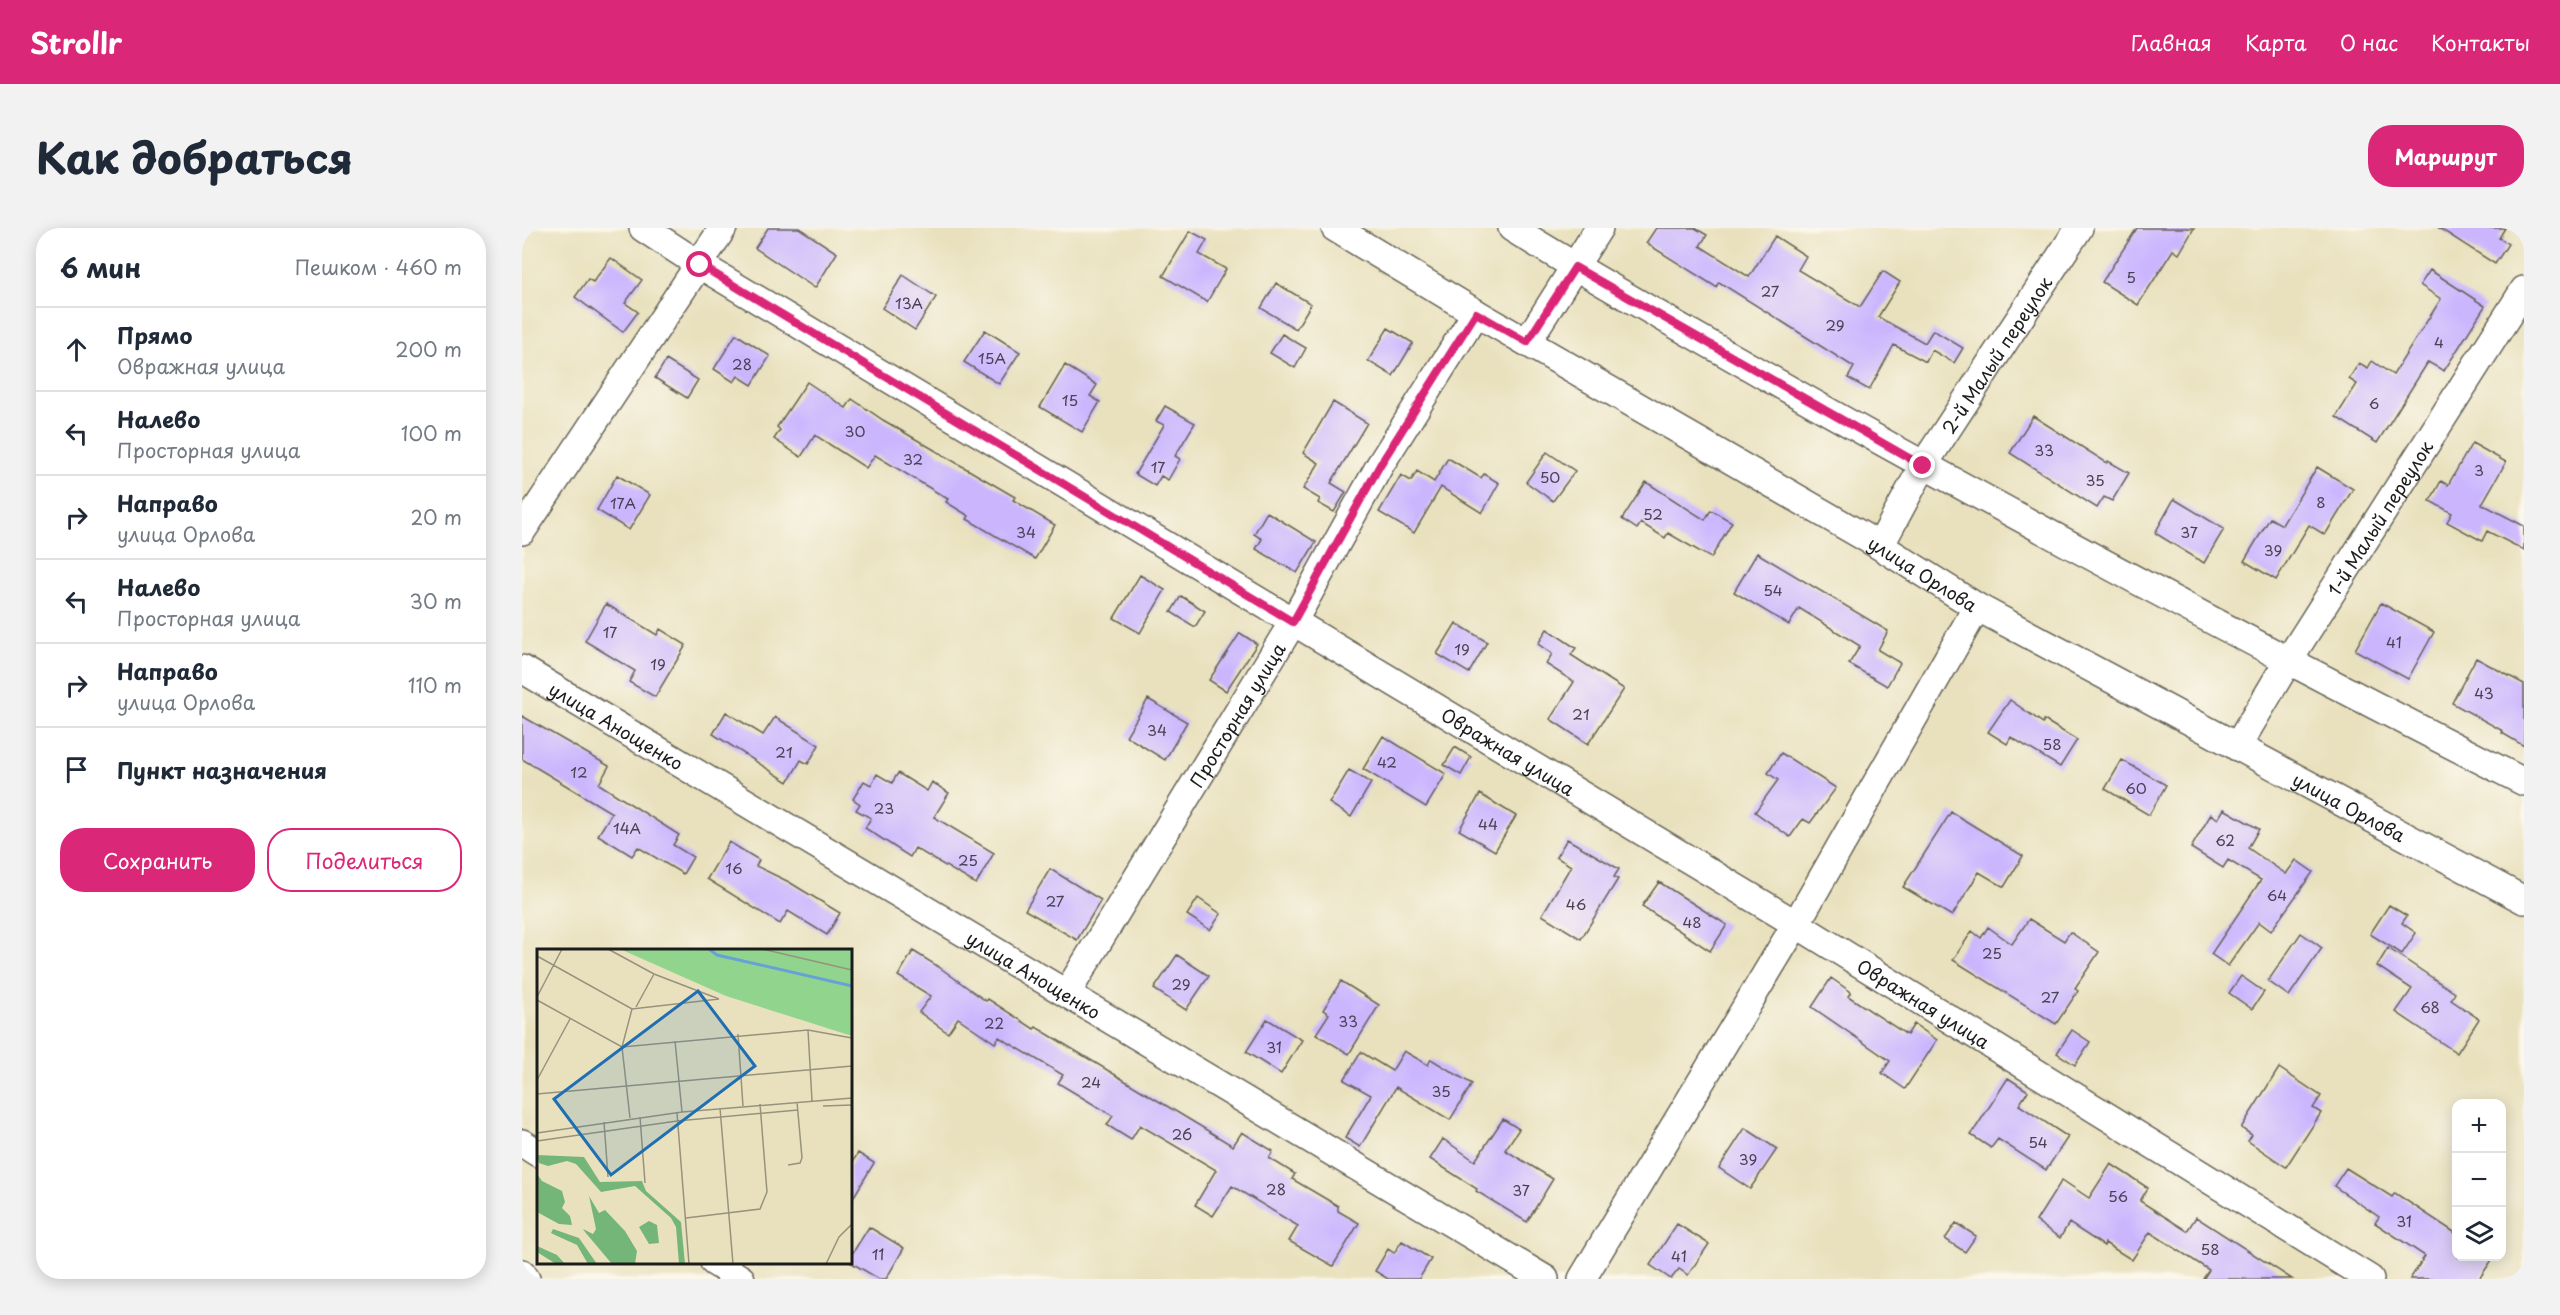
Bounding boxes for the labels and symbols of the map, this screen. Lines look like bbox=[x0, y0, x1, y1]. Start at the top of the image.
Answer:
route start bbox=[686, 251, 712, 277]
house number: 5 bbox=[2126, 265, 2136, 288]
street label: 2-й Малый переулок bbox=[1934, 270, 2058, 439]
house number: 27 bbox=[1761, 279, 1780, 302]
house number: 13А bbox=[895, 291, 923, 314]
house number: 29 bbox=[1825, 313, 1845, 336]
house number: 4 bbox=[2434, 330, 2444, 353]
house number: 15А bbox=[978, 346, 1006, 369]
house number: 28 bbox=[732, 352, 752, 375]
house number: 15 bbox=[1062, 388, 1078, 411]
house number: 6 bbox=[2369, 391, 2379, 414]
house number: 30 bbox=[845, 419, 865, 442]
street label: 1-й Малый переулок bbox=[2320, 434, 2439, 600]
house number: 33 bbox=[2034, 438, 2054, 461]
house number: 32 bbox=[903, 447, 923, 470]
route end bbox=[1909, 452, 1935, 478]
house number: 17 bbox=[1151, 455, 1165, 478]
house number: 3 bbox=[2474, 458, 2484, 481]
house number: 50 bbox=[1540, 465, 1560, 488]
house number: 35 bbox=[2085, 468, 2105, 491]
house number: 8 bbox=[2316, 490, 2326, 513]
house number: 17А bbox=[610, 491, 636, 514]
house number: 52 bbox=[1643, 502, 1663, 525]
house number: 34 bbox=[1016, 520, 1036, 543]
house number: 37 bbox=[2180, 520, 2198, 543]
street label: улица Орлова bbox=[1864, 529, 1984, 618]
house number: 39 bbox=[2264, 538, 2282, 561]
house number: 54 bbox=[1763, 578, 1783, 601]
house number: 17 bbox=[603, 620, 617, 643]
house number: 41 bbox=[2386, 630, 2402, 653]
street label: Просторная улица bbox=[1182, 637, 1291, 792]
house number: 19 bbox=[1454, 637, 1470, 660]
house number: 19 bbox=[650, 652, 666, 675]
street label: улица Анощенко bbox=[544, 675, 689, 776]
house number: 43 bbox=[2474, 681, 2494, 704]
street label: Овражная улица bbox=[1436, 700, 1581, 802]
house number: 21 bbox=[1572, 702, 1590, 725]
house number: 34 bbox=[1147, 718, 1167, 741]
house number: 58 bbox=[2042, 732, 2062, 755]
house number: 21 bbox=[775, 740, 793, 763]
house number: 42 bbox=[1377, 750, 1397, 773]
house number: 12 bbox=[570, 760, 588, 783]
street label: улица Орлова bbox=[2288, 765, 2411, 848]
house number: 60 bbox=[2125, 776, 2147, 799]
house number: 23 bbox=[874, 796, 894, 819]
house number: 44 bbox=[1478, 812, 1498, 835]
house number: 14А bbox=[613, 816, 641, 839]
house number: 62 bbox=[2215, 828, 2235, 851]
house number: 25 bbox=[958, 848, 978, 871]
house number: 16 bbox=[725, 856, 743, 879]
house number: 64 bbox=[2267, 883, 2287, 906]
house number: 27 bbox=[1046, 889, 1065, 912]
house number: 46 bbox=[1566, 892, 1586, 915]
house number: 48 bbox=[1682, 910, 1702, 933]
street label: улица Анощенко bbox=[962, 924, 1106, 1025]
house number: 25 bbox=[1982, 941, 2002, 964]
inset map bbox=[537, 949, 852, 1264]
street label: Овражная улица bbox=[1852, 952, 1996, 1055]
house number: 29 bbox=[1171, 972, 1191, 995]
house number: 27 bbox=[2041, 985, 2060, 1008]
house number: 68 bbox=[2420, 995, 2440, 1018]
house number: 33 bbox=[1338, 1009, 1358, 1032]
house number: 22 bbox=[984, 1011, 1004, 1034]
house number: 31 bbox=[1266, 1035, 1282, 1058]
house number: 24 bbox=[1081, 1070, 1101, 1093]
house number: 35 bbox=[1431, 1079, 1451, 1102]
house number: 26 bbox=[1172, 1122, 1192, 1145]
house number: 54 bbox=[2028, 1130, 2048, 1153]
house number: 39 bbox=[1739, 1147, 1757, 1170]
house number: 28 bbox=[1266, 1177, 1286, 1200]
house number: 37 bbox=[1512, 1178, 1530, 1201]
house number: 56 bbox=[2108, 1184, 2128, 1207]
house number: 31 bbox=[2396, 1209, 2412, 1232]
house number: 58 bbox=[2200, 1237, 2220, 1260]
house number: 11 bbox=[872, 1242, 884, 1265]
house number: 41 bbox=[1671, 1244, 1687, 1267]

